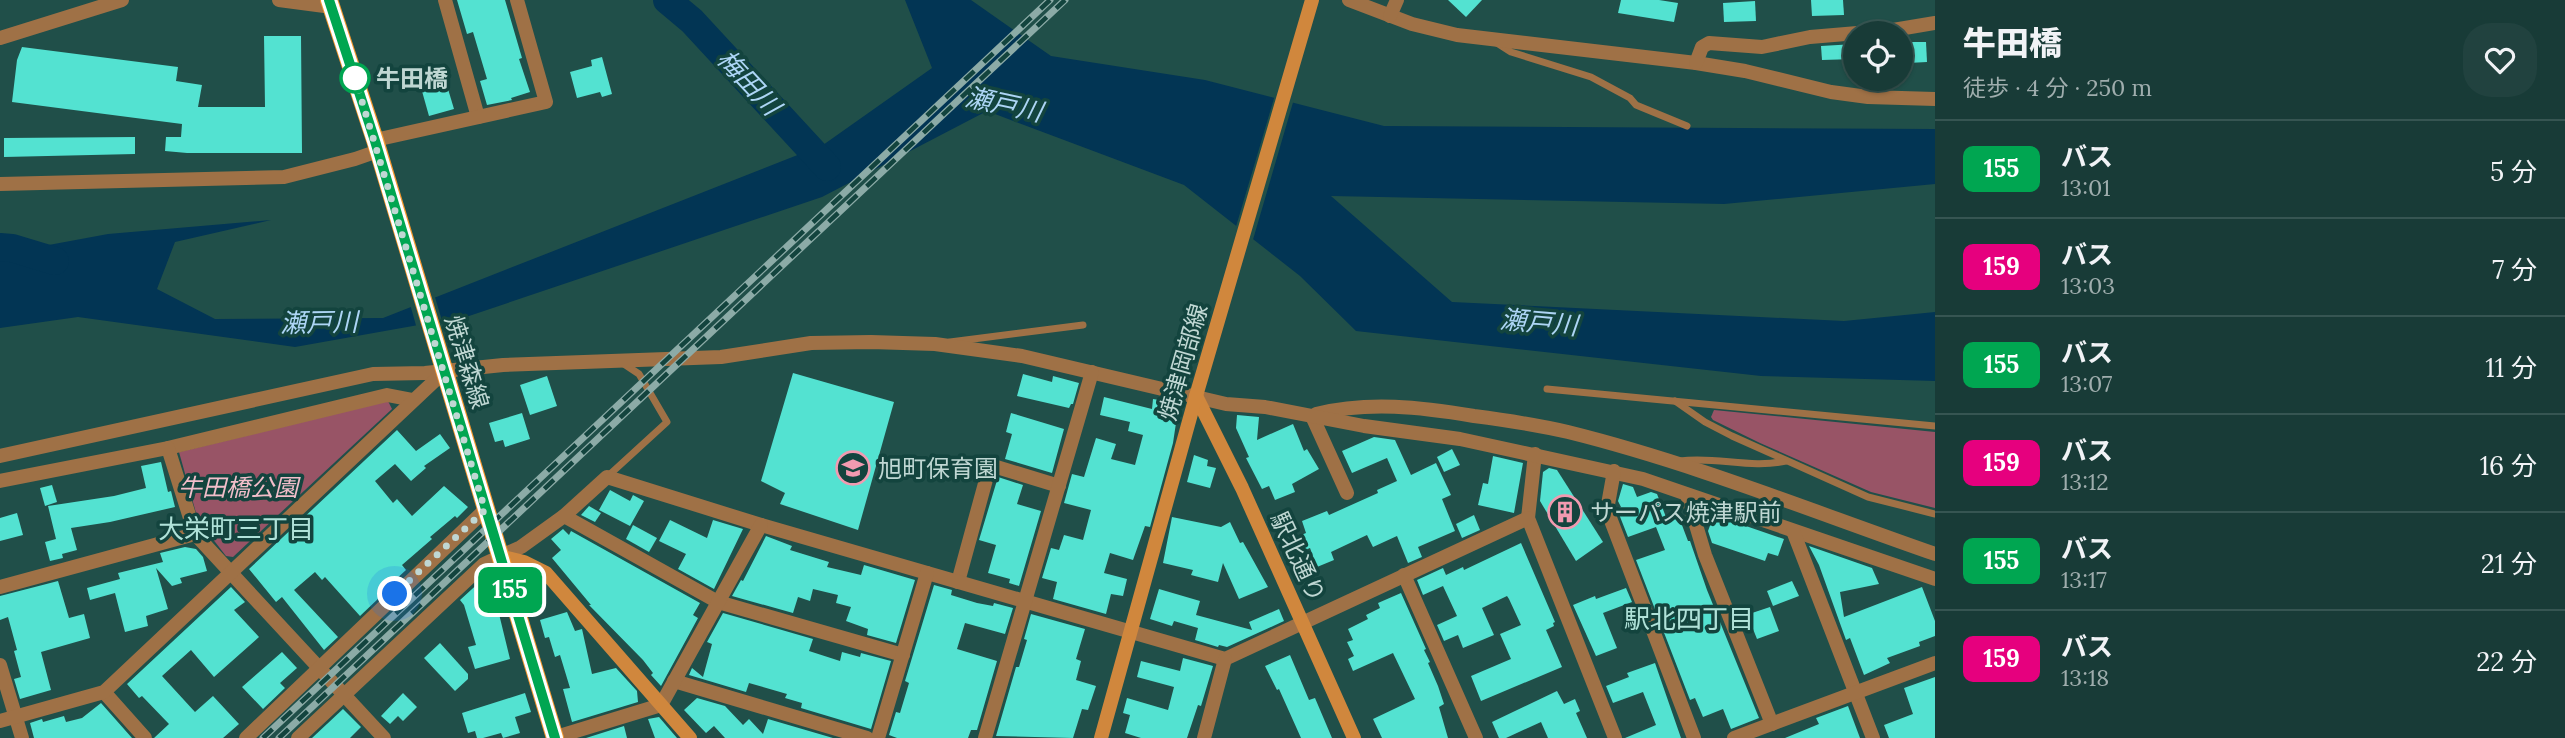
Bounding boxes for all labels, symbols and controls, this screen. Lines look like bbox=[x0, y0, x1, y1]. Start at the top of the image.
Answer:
map controls bbox=[1843, 21, 1913, 91]
button: locate bbox=[1843, 21, 1913, 91]
text: 牛田橋 bbox=[1963, 22, 2062, 64]
button: heart bbox=[2463, 23, 2537, 97]
water label: 梅田川 bbox=[710, 42, 790, 124]
marker: 牛田橋 bbox=[340, 63, 370, 93]
place label: 牛田橋 bbox=[376, 63, 448, 94]
text: 徒歩 · 4 分 · 250 m bbox=[1963, 73, 2152, 102]
water label: 瀬戸川 bbox=[962, 80, 1049, 129]
text: バス bbox=[2061, 140, 2113, 173]
text: 155 bbox=[1984, 153, 2019, 184]
text: 5 分 bbox=[2490, 155, 2537, 188]
text: 13:01 bbox=[2061, 173, 2111, 202]
text: バス bbox=[2061, 238, 2113, 271]
text: 159 bbox=[1983, 251, 2020, 282]
text: 7 分 bbox=[2492, 253, 2537, 286]
text: 13:03 bbox=[2061, 271, 2115, 300]
street label: 焼津岡部線 bbox=[1152, 300, 1214, 424]
water label: 瀬戸川 bbox=[1499, 302, 1582, 342]
water label: 瀬戸川 bbox=[280, 305, 361, 339]
street label: 焼津森線 bbox=[438, 312, 496, 412]
text: バス bbox=[2061, 336, 2113, 369]
text: 155 bbox=[1984, 349, 2019, 380]
text: 11 分 bbox=[2485, 351, 2537, 384]
text: 13:07 bbox=[2061, 369, 2112, 398]
text: バス bbox=[2061, 434, 2113, 467]
text: 159 bbox=[1983, 447, 2020, 478]
school or university icon: 旭町保育園 bbox=[834, 449, 872, 487]
text: 16 分 bbox=[2480, 449, 2537, 482]
place label: 旭町保育園 bbox=[878, 453, 998, 484]
text: 13:12 bbox=[2061, 467, 2109, 496]
park label: 牛田橋公園 bbox=[178, 472, 301, 503]
building icon: サーパス焼津駅前 bbox=[1546, 493, 1584, 531]
place label: サーパス焼津駅前 bbox=[1590, 497, 1782, 528]
street label: 駅北通り bbox=[1264, 507, 1332, 607]
district label: 大栄町三丁目 bbox=[158, 512, 314, 545]
text: バス bbox=[2061, 532, 2113, 565]
text: 155 bbox=[1984, 545, 2019, 576]
text: 21 分 bbox=[2481, 547, 2537, 580]
text: 13:17 bbox=[2061, 565, 2107, 594]
line badge: 155 bbox=[470, 567, 550, 613]
text: 155 bbox=[492, 574, 528, 605]
your location bbox=[377, 576, 412, 611]
district label: 駅北四丁目 bbox=[1624, 602, 1754, 635]
text: バス bbox=[2061, 630, 2113, 663]
text: 159 bbox=[1983, 643, 2020, 674]
text: 22 分 bbox=[2476, 645, 2537, 678]
text: 13:18 bbox=[2061, 663, 2109, 692]

